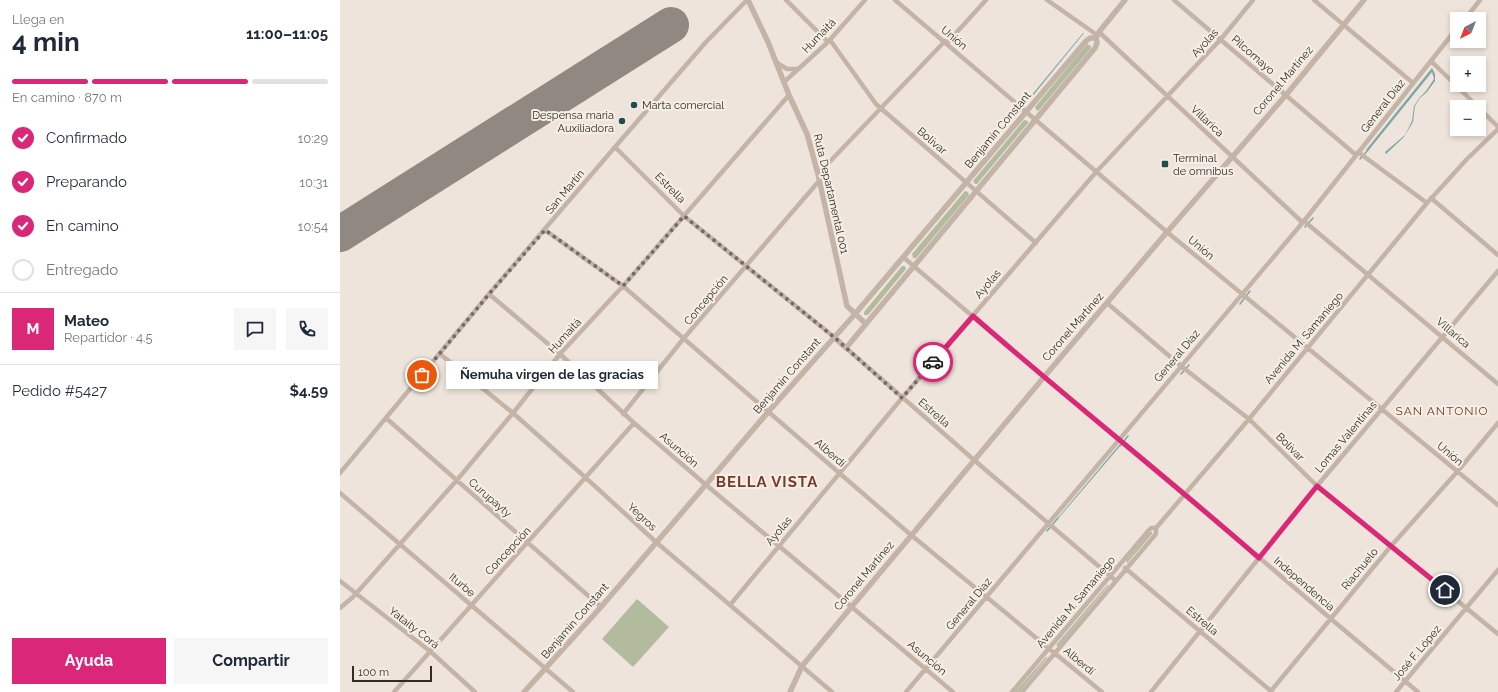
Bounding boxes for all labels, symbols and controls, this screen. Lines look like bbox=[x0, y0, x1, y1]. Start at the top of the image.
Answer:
text: Llega en bbox=[12, 12, 64, 27]
north arrow bbox=[1450, 12, 1486, 48]
map controls bbox=[1450, 12, 1486, 136]
street label: Humaitá bbox=[799, 16, 839, 56]
street label: Unión bbox=[938, 23, 970, 53]
text: 11:00–11:05 bbox=[246, 25, 328, 43]
street label: Ayolas bbox=[1189, 26, 1221, 60]
text: 4 min bbox=[12, 27, 80, 57]
street label: Pilcomayo bbox=[1229, 33, 1278, 78]
street label: Coronel Martínez bbox=[1250, 43, 1316, 118]
button: + bbox=[1450, 56, 1486, 92]
street label: General Díaz bbox=[1358, 76, 1408, 135]
street label: Benjamín Constant bbox=[962, 89, 1034, 171]
text: En camino · 870 m bbox=[12, 90, 122, 105]
place label: Marta comercial bbox=[642, 99, 724, 112]
marker: Marta comercial bbox=[629, 100, 639, 110]
button: − bbox=[1450, 100, 1486, 136]
street label: Villarica bbox=[1188, 103, 1226, 139]
place label: Despensa maria Auxiliadora bbox=[532, 109, 614, 135]
marker: Despensa maria Auxiliadora bbox=[617, 116, 627, 126]
street label: Bolívar bbox=[915, 125, 950, 157]
icon: check bbox=[12, 127, 34, 149]
text: Confirmado bbox=[46, 129, 127, 147]
text: 10:29 bbox=[298, 131, 328, 146]
street label: Ruta Departamental 001 bbox=[811, 133, 851, 256]
place label: Terminal de omnibus bbox=[1173, 152, 1233, 178]
marker: Terminal de omnibus bbox=[1160, 159, 1170, 169]
street label: San Martín bbox=[543, 167, 587, 217]
street label: Estrella bbox=[652, 170, 688, 206]
icon: check bbox=[12, 171, 34, 193]
text: Preparando bbox=[46, 173, 127, 191]
text: 10:31 bbox=[300, 175, 328, 190]
icon: check bbox=[12, 215, 34, 237]
text: En camino bbox=[46, 217, 119, 235]
text: 10:54 bbox=[298, 219, 328, 234]
street label: Unión bbox=[1185, 233, 1217, 263]
text: Entregado bbox=[46, 261, 118, 279]
street label: Ayolas bbox=[972, 267, 1004, 301]
street label: Concepción bbox=[681, 272, 731, 328]
street label: Avenida M. Samaniego bbox=[1262, 289, 1346, 386]
street label: Coronel Martínez bbox=[1040, 290, 1107, 364]
button: chat bbox=[234, 308, 276, 350]
button: phone bbox=[286, 308, 328, 350]
text: Mateo bbox=[64, 312, 109, 330]
street label: Villarica bbox=[1433, 315, 1473, 351]
street label: Humaitá bbox=[546, 316, 584, 356]
text: M bbox=[27, 320, 39, 338]
street label: General Díaz bbox=[1151, 327, 1203, 385]
text: Repartidor · 4.5 bbox=[64, 330, 153, 345]
street label: Benjamín Constant bbox=[751, 335, 824, 416]
courier bbox=[913, 342, 953, 382]
icon: car bbox=[922, 351, 944, 373]
pin bbox=[405, 358, 439, 392]
callout: Ñemuha virgen de las gracias bbox=[446, 361, 658, 389]
icon: bag bbox=[411, 364, 433, 386]
text: Ñemuha virgen de las gracias bbox=[460, 367, 644, 382]
text: Pedido #5427 bbox=[12, 382, 107, 400]
text: $4.59 bbox=[289, 382, 328, 400]
street label: Estrella bbox=[915, 396, 953, 430]
street label: Lomas Valentinas bbox=[1312, 399, 1380, 475]
district label: SAN ANTONIO bbox=[1396, 404, 1488, 418]
street label: Asunción bbox=[657, 430, 701, 470]
street label: Bolívar bbox=[1273, 430, 1307, 464]
street label: Alberdí bbox=[812, 436, 849, 470]
street label: Unión bbox=[1434, 439, 1466, 469]
district label: BELLA VISTA bbox=[716, 473, 818, 491]
street label: Curupayty bbox=[466, 476, 514, 520]
street label: Yegros bbox=[625, 500, 659, 534]
street label: Ayolas bbox=[763, 514, 795, 548]
street label: Concepción bbox=[482, 524, 534, 578]
street label: Coronel Martínez bbox=[831, 538, 897, 613]
street label: Riachuelo bbox=[1339, 545, 1381, 593]
street label: Avenida M. Samaniego bbox=[1034, 553, 1118, 650]
street label: Independencia bbox=[1271, 554, 1337, 614]
street label: Iturbe bbox=[446, 570, 478, 600]
pin bbox=[1428, 573, 1462, 607]
street label: General Díaz bbox=[943, 575, 995, 633]
icon: home bbox=[1434, 579, 1456, 601]
street label: Benjamín Constant bbox=[539, 580, 612, 661]
street label: Yataity Corá bbox=[386, 604, 442, 652]
street label: Estrella bbox=[1183, 604, 1221, 638]
street label: José F. López bbox=[1390, 622, 1444, 683]
button: Ayuda bbox=[12, 638, 166, 684]
button: Compartir bbox=[174, 638, 328, 684]
street label: Asunción bbox=[905, 638, 949, 678]
street label: Alberdí bbox=[1061, 644, 1098, 678]
scale bar bbox=[352, 664, 432, 683]
text: 100 m bbox=[358, 666, 389, 679]

